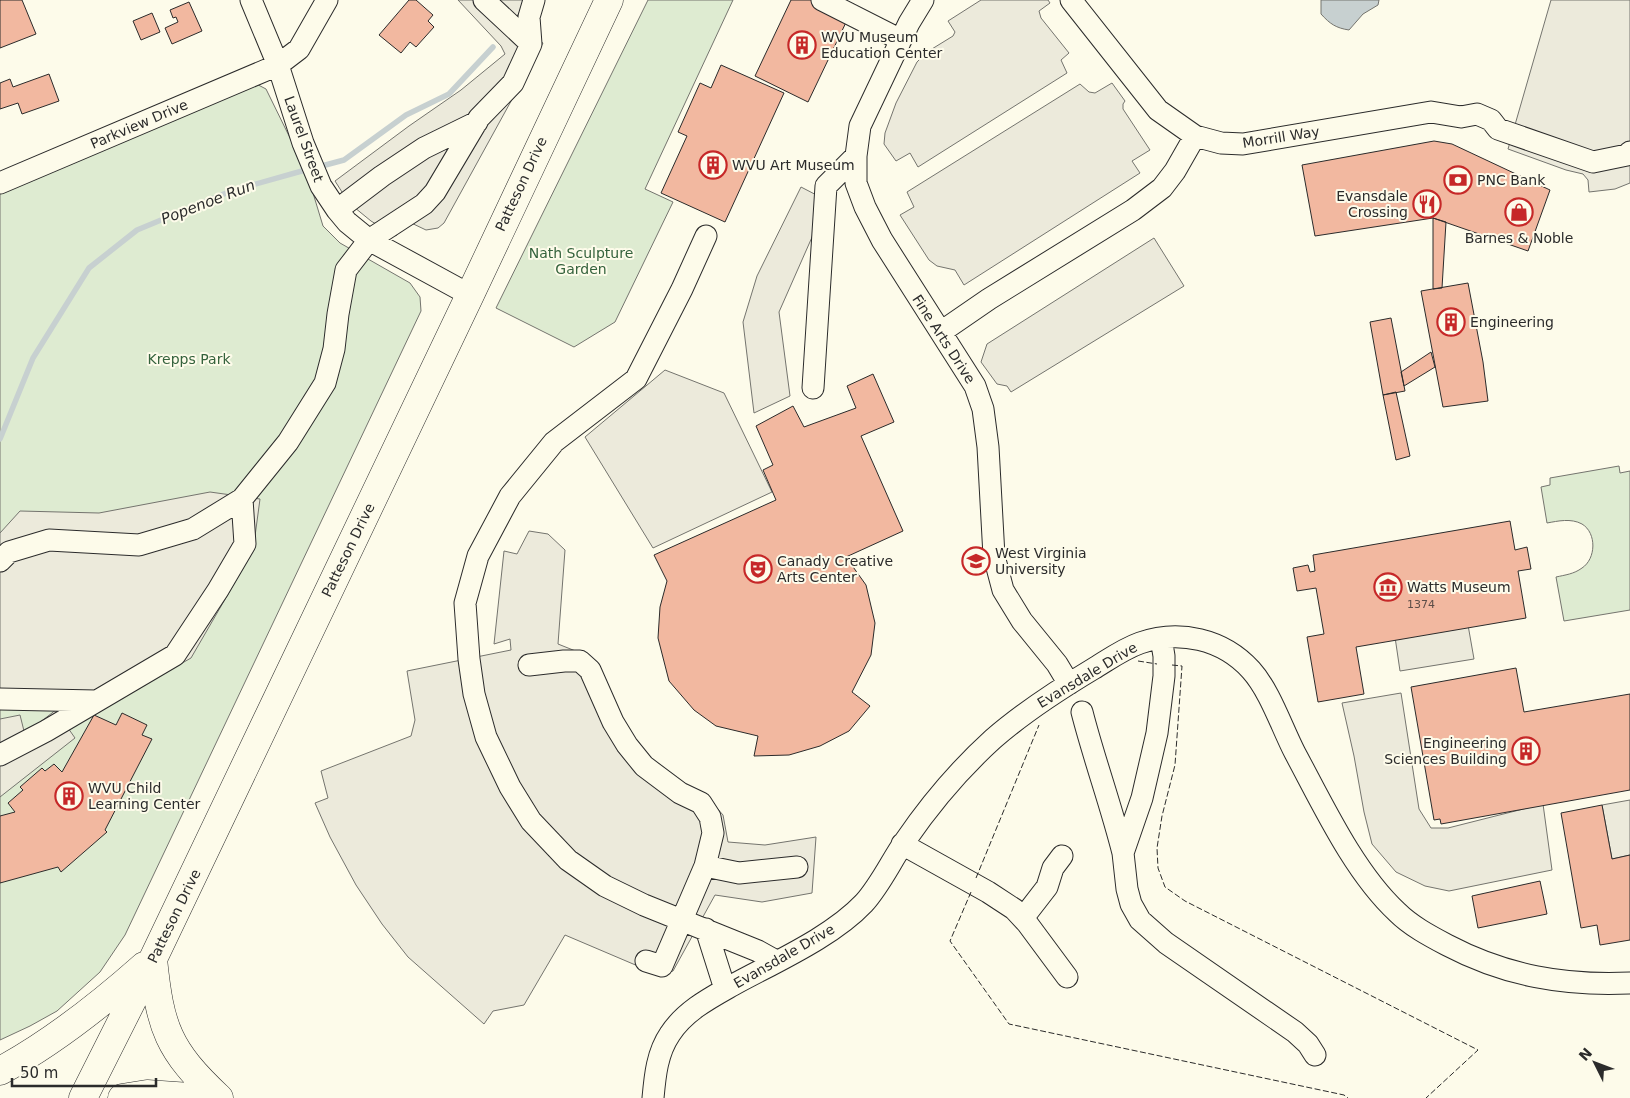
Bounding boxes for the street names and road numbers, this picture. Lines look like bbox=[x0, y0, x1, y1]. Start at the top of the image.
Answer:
street label: Laurel Street bbox=[281, 94, 327, 185]
street label: Parkview Drive bbox=[88, 96, 190, 152]
street label: Morrill Way bbox=[1241, 123, 1321, 151]
street label: Patteson Drive bbox=[492, 134, 550, 234]
street label: Fine Arts Drive bbox=[909, 292, 979, 386]
street label: Patteson Drive bbox=[318, 500, 378, 600]
street label: Evansdale Drive bbox=[1034, 639, 1140, 711]
street label: Patteson Drive bbox=[144, 866, 204, 966]
street label: Evansdale Drive bbox=[731, 921, 837, 991]

